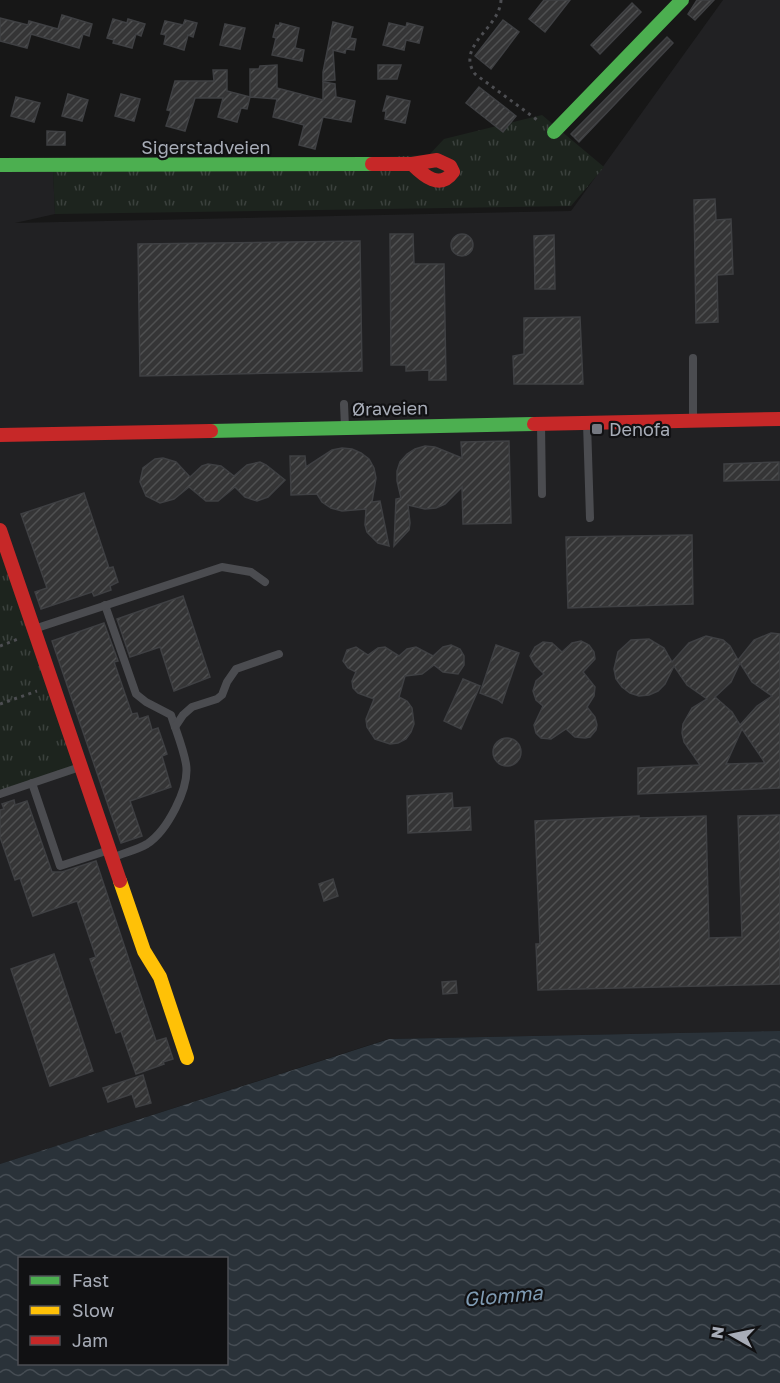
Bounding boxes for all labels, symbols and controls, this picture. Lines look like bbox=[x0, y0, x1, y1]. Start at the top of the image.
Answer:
street label: Sigerstadveien bbox=[141, 136, 271, 158]
street label: Øraveien bbox=[352, 396, 428, 420]
place label: Denofa bbox=[609, 418, 670, 440]
marker: Denofa bbox=[590, 422, 604, 436]
legend bbox=[18, 1257, 228, 1365]
text: Fast bbox=[72, 1269, 109, 1291]
water label: Glomma bbox=[463, 1280, 544, 1310]
text: Slow bbox=[72, 1299, 115, 1321]
north arrow bbox=[702, 1305, 762, 1365]
text: N bbox=[706, 1325, 728, 1340]
text: Jam bbox=[72, 1329, 108, 1351]

